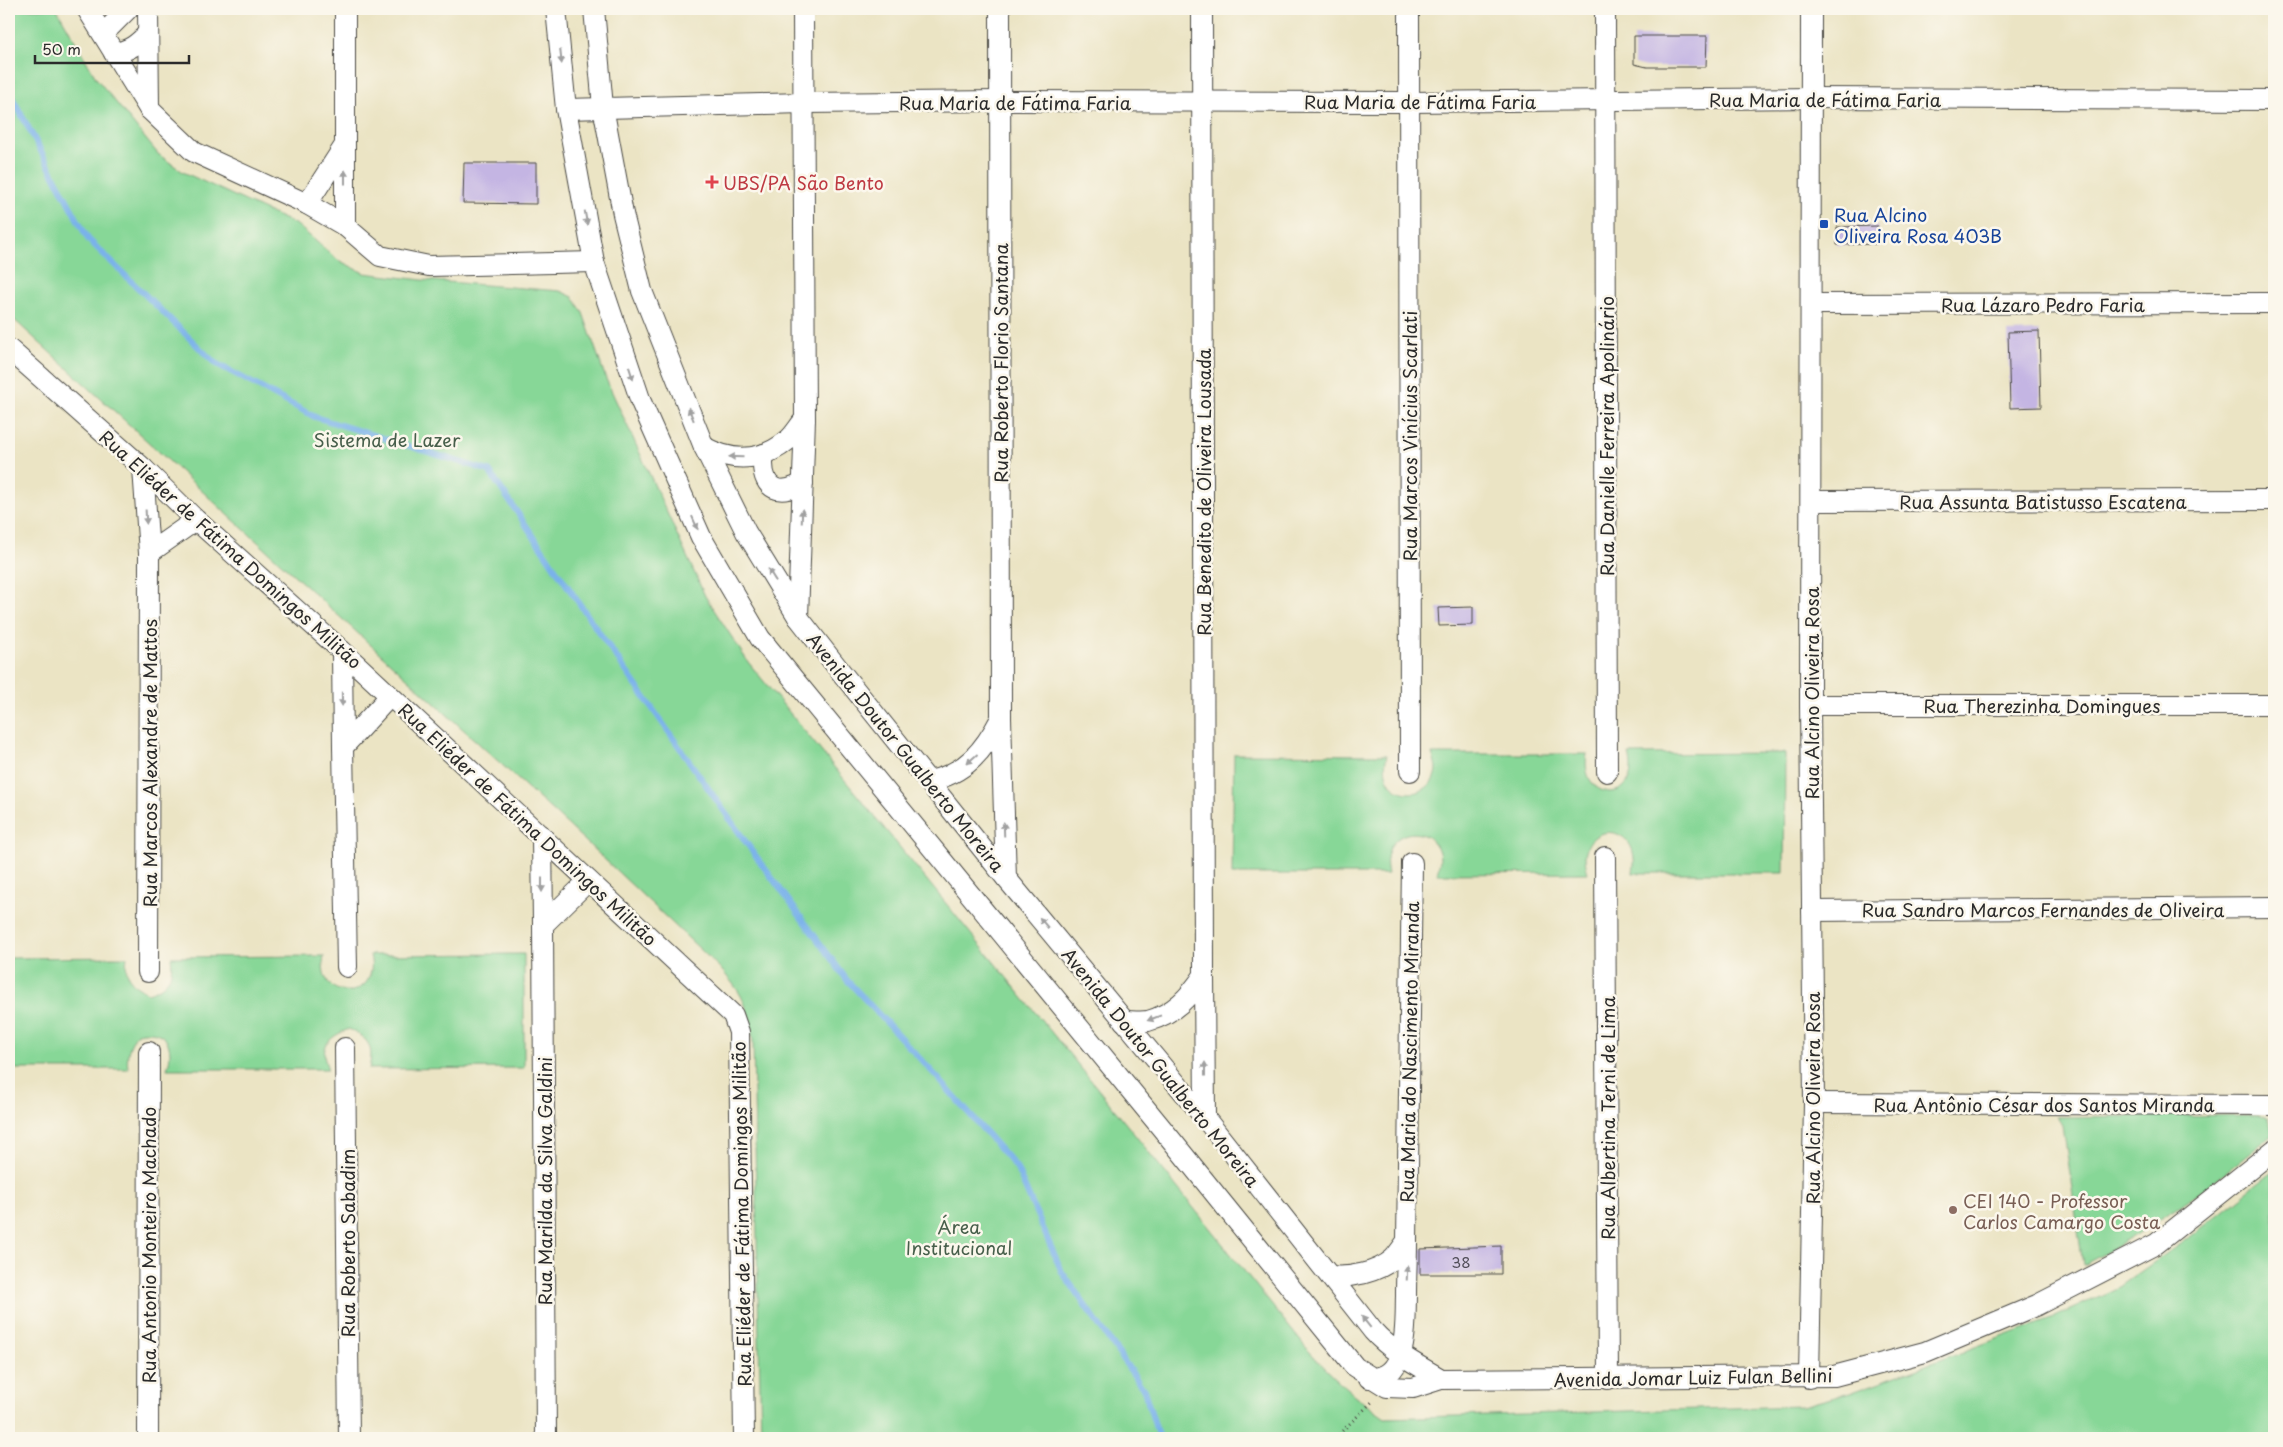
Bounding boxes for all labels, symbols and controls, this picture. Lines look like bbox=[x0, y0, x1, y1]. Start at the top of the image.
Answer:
scale bar bbox=[35, 32, 189, 64]
text: 50 m bbox=[42, 37, 81, 60]
one-way arrow bbox=[557, 50, 565, 66]
street label: Rua Maria de Fátima Faria bbox=[1709, 86, 1942, 113]
street label: Rua Maria de Fátima Faria bbox=[1304, 88, 1537, 115]
street label: Rua Maria de Fátima Faria bbox=[899, 89, 1132, 116]
one-way arrow bbox=[341, 169, 349, 185]
place label: UBS/PA São Bento bbox=[723, 169, 884, 196]
marker: UBS/PA São Bento bbox=[705, 175, 719, 189]
place label: Rua Alcino Oliveira Rosa 403B bbox=[1834, 201, 2002, 249]
one-way arrow bbox=[582, 210, 590, 226]
marker: Rua Alcino Oliveira Rosa 403B bbox=[1818, 218, 1830, 230]
street label: Rua Roberto Florio Santana bbox=[987, 243, 1014, 483]
street label: Rua Lázaro Pedro Faria bbox=[1941, 291, 2146, 318]
street label: Rua Danielle Ferreira Apolinário bbox=[1593, 296, 1620, 576]
street label: Rua Marcos Vinícius Scarlati bbox=[1396, 311, 1423, 561]
street label: Rua Benedito de Oliveira Lousada bbox=[1190, 347, 1217, 636]
one-way arrow bbox=[628, 366, 635, 381]
one-way arrow bbox=[687, 406, 695, 421]
street label: Rua Eliéder de Fátima Domingos Militão bbox=[94, 423, 368, 675]
park label: Sistema de Lazer bbox=[314, 426, 461, 453]
one-way arrow bbox=[727, 453, 743, 461]
street label: Rua Assunta Batistusso Escatena bbox=[1899, 488, 2187, 515]
one-way arrow bbox=[798, 507, 806, 523]
one-way arrow bbox=[143, 509, 151, 525]
one-way arrow bbox=[691, 516, 699, 530]
one-way arrow bbox=[767, 568, 776, 581]
street label: Rua Alcino Oliveira Rosa bbox=[1798, 586, 1825, 799]
street label: Rua Marcos Alexandre de Mattos bbox=[136, 619, 163, 907]
street label: Avenida Doutor Gualberto Moreira bbox=[801, 627, 1012, 878]
one-way arrow bbox=[339, 692, 347, 708]
street label: Rua Therezinha Domingues bbox=[1924, 692, 2160, 719]
street label: Rua Eliéder de Fátima Domingos Militão bbox=[393, 696, 663, 952]
one-way arrow bbox=[967, 753, 979, 765]
one-way arrow bbox=[1000, 821, 1008, 837]
one-way arrow bbox=[539, 877, 547, 893]
street label: Rua Sandro Marcos Fernandes de Oliveira bbox=[1862, 896, 2225, 923]
street label: Rua Maria do Nascimento Miranda bbox=[1393, 901, 1425, 1203]
one-way arrow bbox=[1038, 917, 1049, 930]
street label: Avenida Doutor Gualberto Moreira bbox=[1056, 942, 1267, 1193]
street label: Rua Alcino Oliveira Rosa bbox=[1799, 991, 1826, 1204]
street label: Rua Albertina Terni de Lima bbox=[1594, 996, 1621, 1240]
one-way arrow bbox=[1146, 1015, 1161, 1022]
street label: Rua Eliéder de Fátima Domingos Militão bbox=[724, 1041, 758, 1387]
street label: Rua Marilda da Silva Galdini bbox=[531, 1057, 558, 1305]
one-way arrow bbox=[1201, 1061, 1209, 1077]
street label: Rua Antônio César dos Santos Miranda bbox=[1873, 1091, 2215, 1118]
street label: Rua Antonio Monteiro Machado bbox=[135, 1107, 162, 1383]
street label: Rua Roberto Sabadim bbox=[334, 1149, 361, 1337]
place label: CEI 140 - Professor Carlos Camargo Costa bbox=[1963, 1187, 2161, 1235]
marker: CEI 140 - Professor Carlos Camargo Costa bbox=[1947, 1204, 1959, 1216]
park label: Área Institucional bbox=[906, 1213, 1012, 1261]
house number: 38 bbox=[1451, 1250, 1471, 1273]
one-way arrow bbox=[1403, 1265, 1411, 1281]
one-way arrow bbox=[1360, 1316, 1371, 1329]
street label: Avenida Jomar Luiz Fulan Bellini bbox=[1553, 1361, 1833, 1393]

